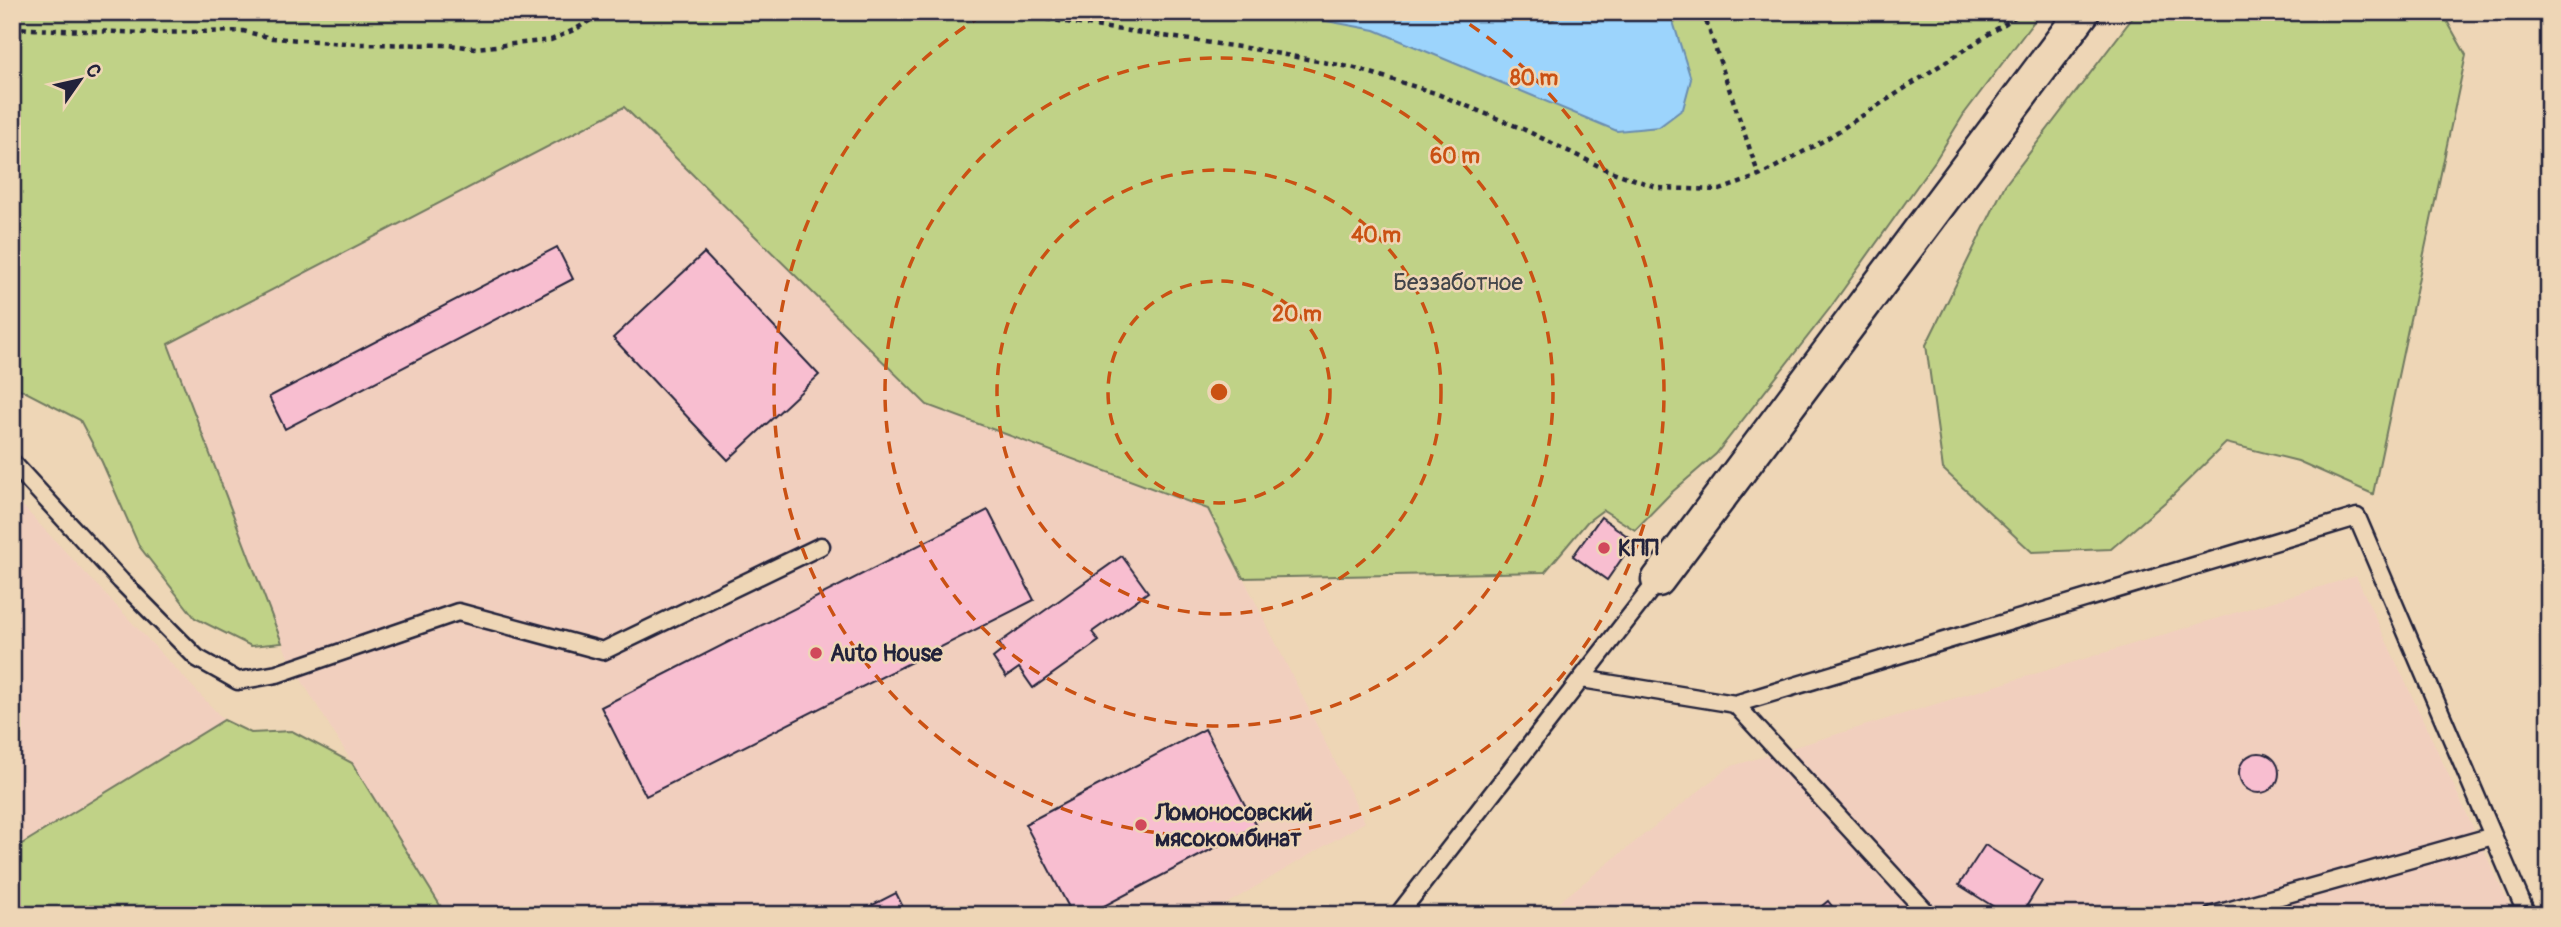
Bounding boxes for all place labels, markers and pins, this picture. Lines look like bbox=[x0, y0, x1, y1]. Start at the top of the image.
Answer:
centre of rings bbox=[1207, 380, 1231, 404]
place label: КПП bbox=[1618, 534, 1659, 563]
marker: КПП bbox=[1596, 540, 1612, 556]
place label: Auto House bbox=[830, 639, 943, 668]
marker: Auto House bbox=[808, 645, 824, 661]
place label: Ломоносовский мясокомбинат bbox=[1154, 798, 1313, 853]
marker: Ломоносовский мясокомбинат bbox=[1133, 817, 1149, 833]

